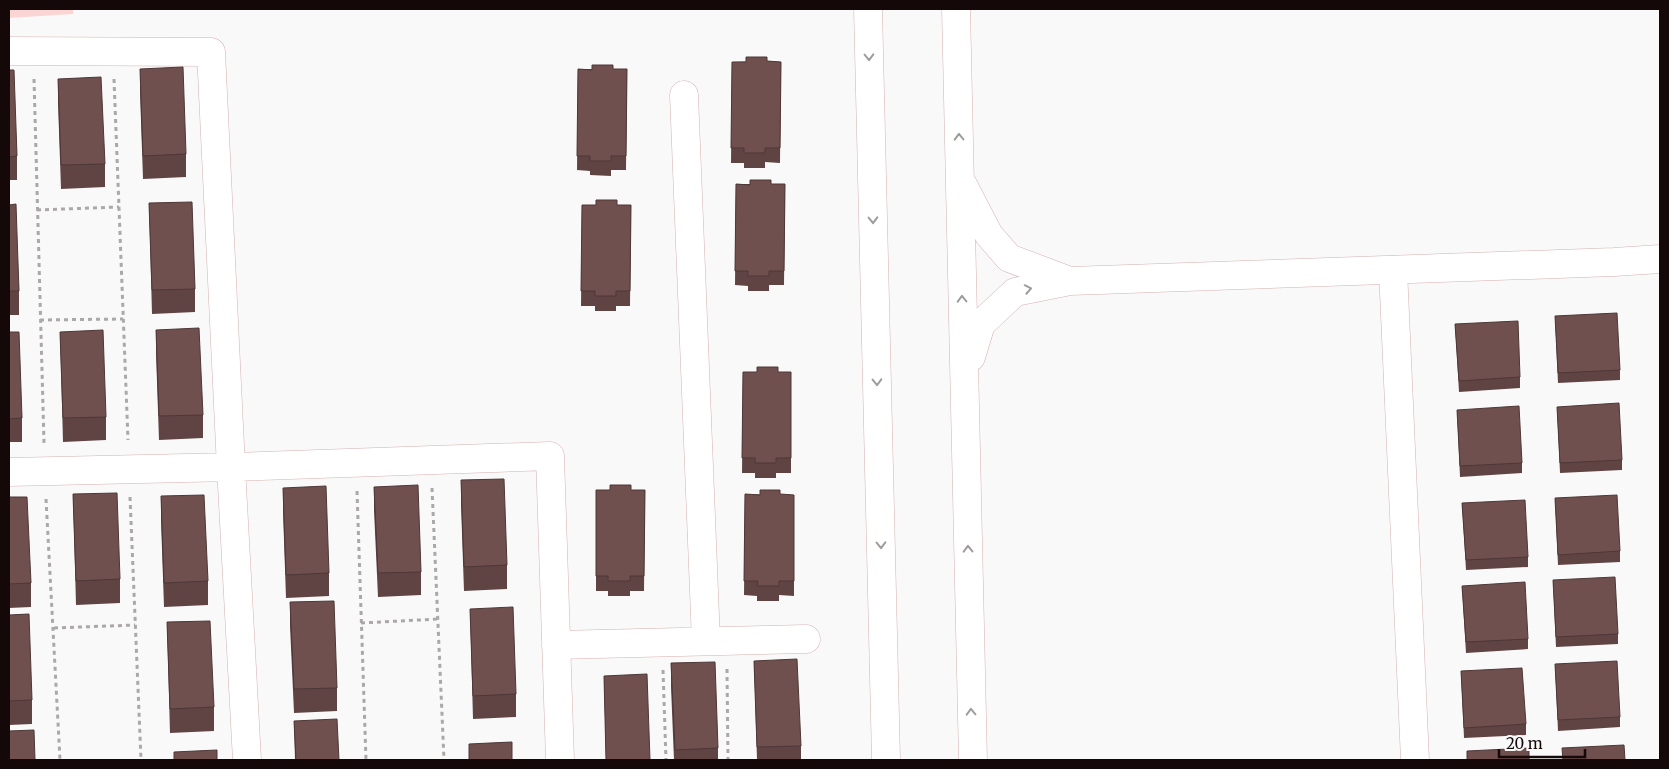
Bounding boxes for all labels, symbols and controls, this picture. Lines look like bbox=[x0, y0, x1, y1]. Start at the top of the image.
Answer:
one-way arrow bbox=[864, 54, 874, 62]
one-way arrow bbox=[953, 132, 964, 140]
one-way arrow bbox=[868, 216, 878, 224]
one-way arrow bbox=[1024, 285, 1032, 295]
one-way arrow bbox=[957, 295, 967, 302]
one-way arrow bbox=[872, 379, 882, 387]
one-way arrow bbox=[876, 542, 886, 549]
one-way arrow bbox=[962, 545, 973, 553]
one-way arrow bbox=[966, 707, 977, 715]
scale bar bbox=[1499, 726, 1585, 758]
text: 20 m bbox=[1506, 734, 1543, 753]

